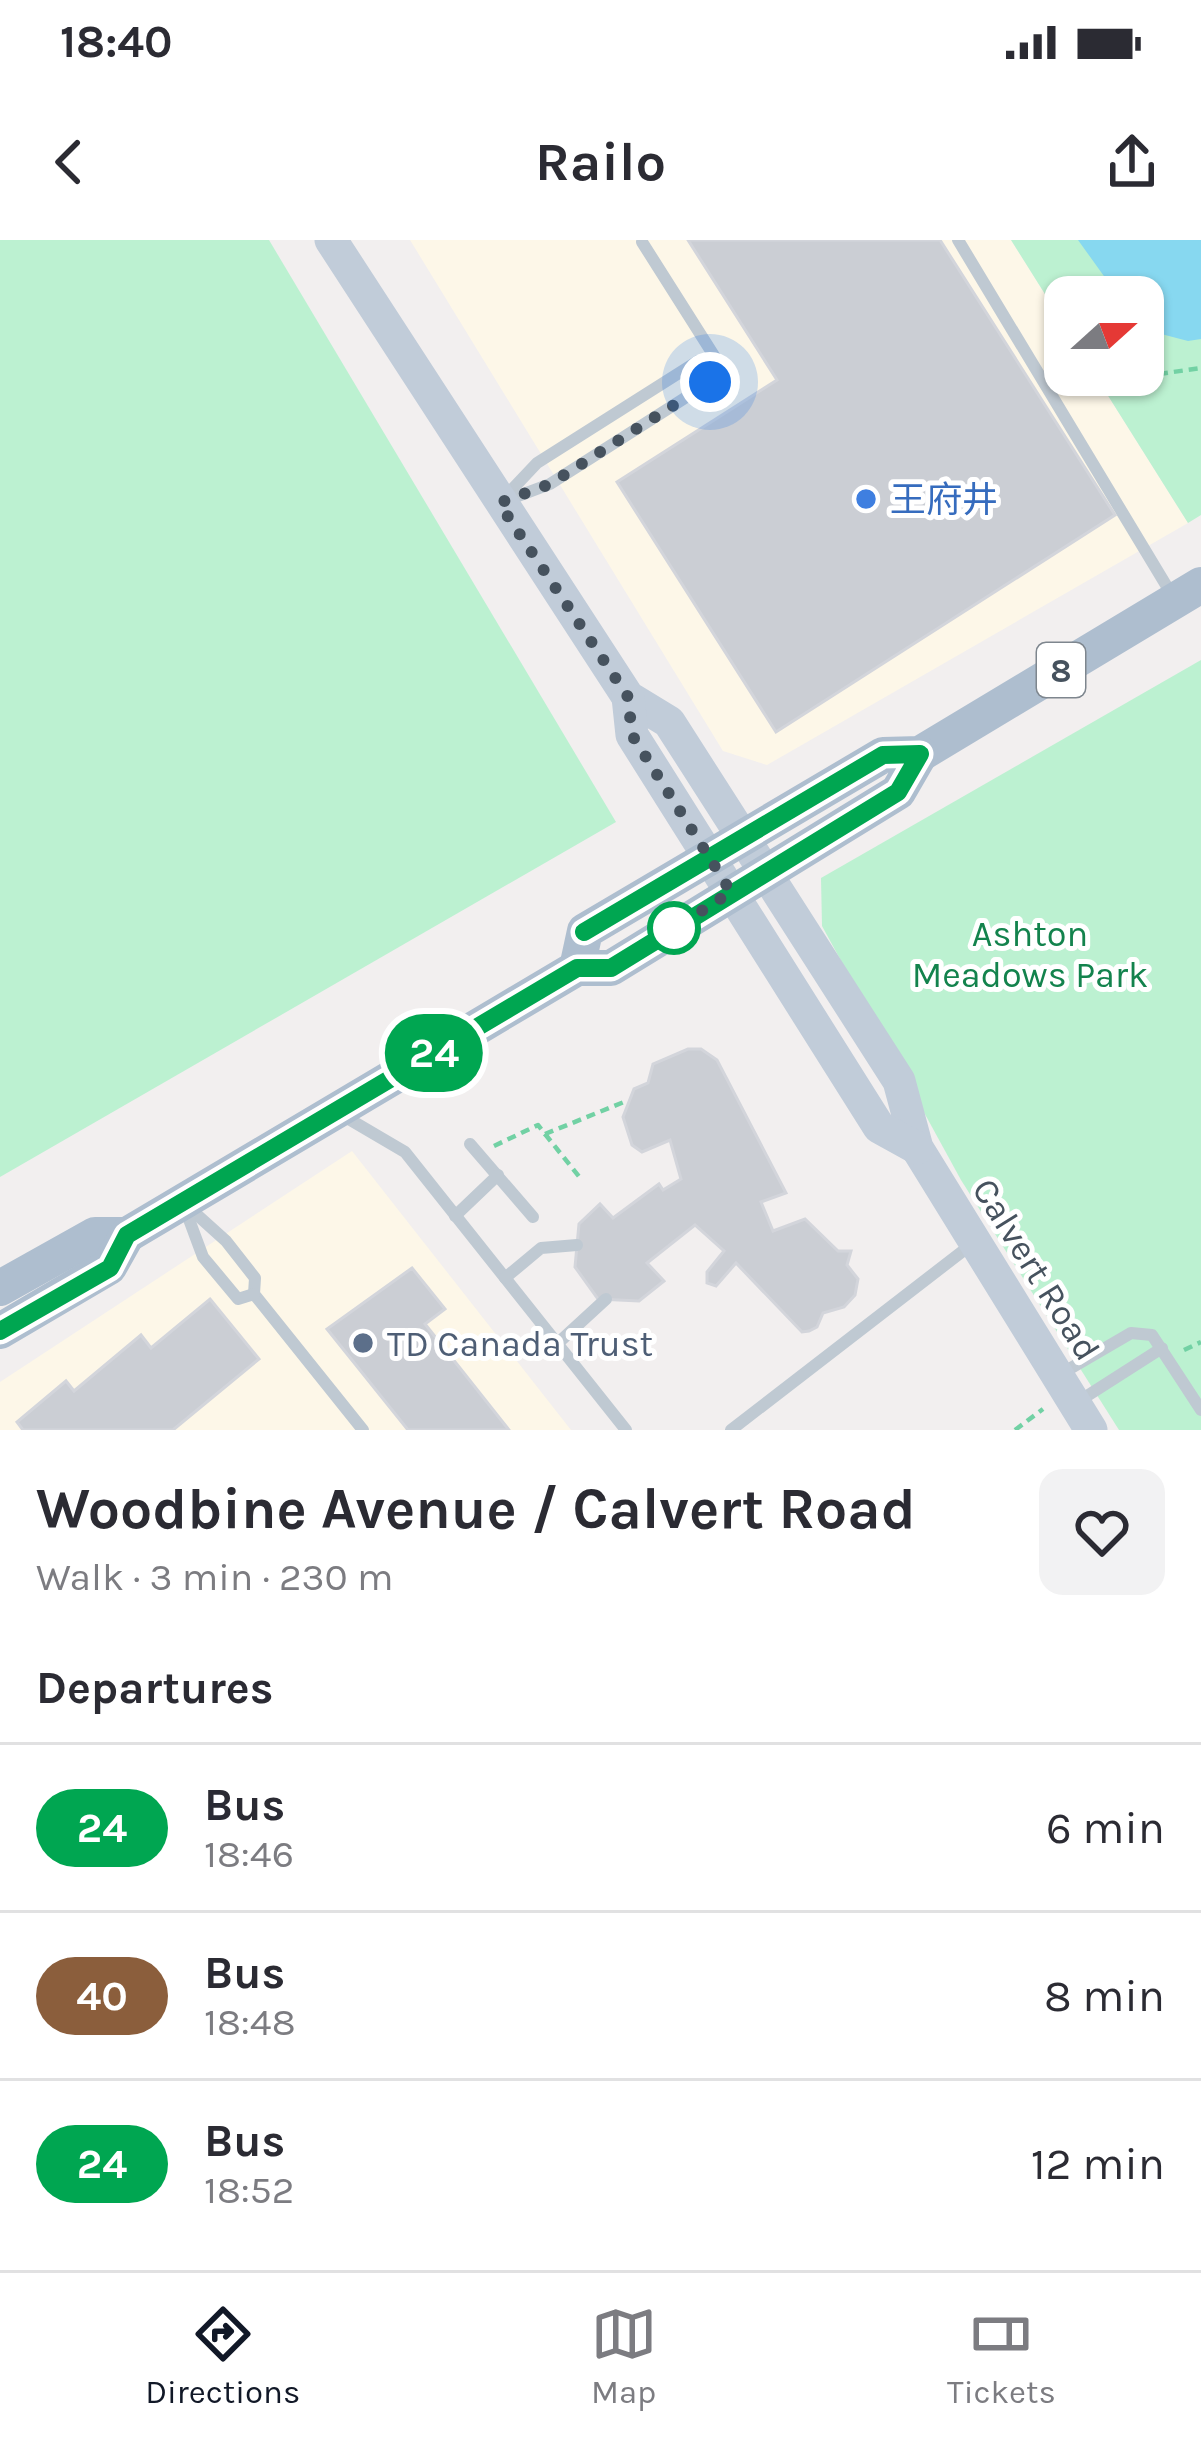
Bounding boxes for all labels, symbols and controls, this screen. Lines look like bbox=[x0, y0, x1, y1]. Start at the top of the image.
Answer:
text: 18:40 bbox=[60, 16, 173, 68]
icon: back bbox=[36, 129, 102, 195]
icon: share bbox=[1099, 129, 1165, 195]
text: Railo bbox=[535, 130, 666, 194]
north arrow bbox=[1044, 276, 1164, 396]
map controls bbox=[1044, 276, 1164, 396]
your location bbox=[680, 352, 740, 412]
place label: 王府井 bbox=[890, 479, 998, 521]
marker: 王府井 bbox=[853, 486, 879, 512]
road number: 8 bbox=[1037, 643, 1085, 697]
unlabelled marker bbox=[649, 903, 699, 953]
park label: Ashton Meadows Park bbox=[912, 913, 1148, 996]
line badge: 24 bbox=[380, 1014, 488, 1092]
text: 24 bbox=[409, 1028, 459, 1078]
street label: Calvert Road bbox=[964, 1171, 1109, 1368]
place label: TD Canada Trust bbox=[387, 1323, 653, 1365]
marker: TD Canada Trust bbox=[350, 1330, 376, 1356]
button: heart bbox=[1039, 1469, 1165, 1595]
text: Woodbine Avenue / Calvert Road bbox=[36, 1476, 916, 1542]
text: Walk · 3 min · 230 m bbox=[36, 1554, 393, 1600]
text: Departures bbox=[36, 1662, 273, 1714]
text: Bus bbox=[204, 1779, 285, 1831]
text: 6 min bbox=[1046, 1802, 1165, 1854]
text: 24 bbox=[77, 1803, 127, 1853]
text: 18:46 bbox=[204, 1831, 294, 1877]
text: Bus bbox=[204, 1947, 285, 1999]
text: 8 min bbox=[1044, 1970, 1165, 2022]
text: 40 bbox=[76, 1971, 128, 2021]
text: 18:48 bbox=[204, 1999, 296, 2045]
text: Bus bbox=[204, 2115, 285, 2167]
text: 12 min bbox=[1031, 2138, 1165, 2190]
text: 24 bbox=[77, 2139, 127, 2189]
text: 18:52 bbox=[204, 2167, 294, 2213]
tab: Directions bbox=[145, 2301, 300, 2411]
tab: Map bbox=[591, 2301, 657, 2411]
tab: Tickets bbox=[947, 2301, 1056, 2411]

